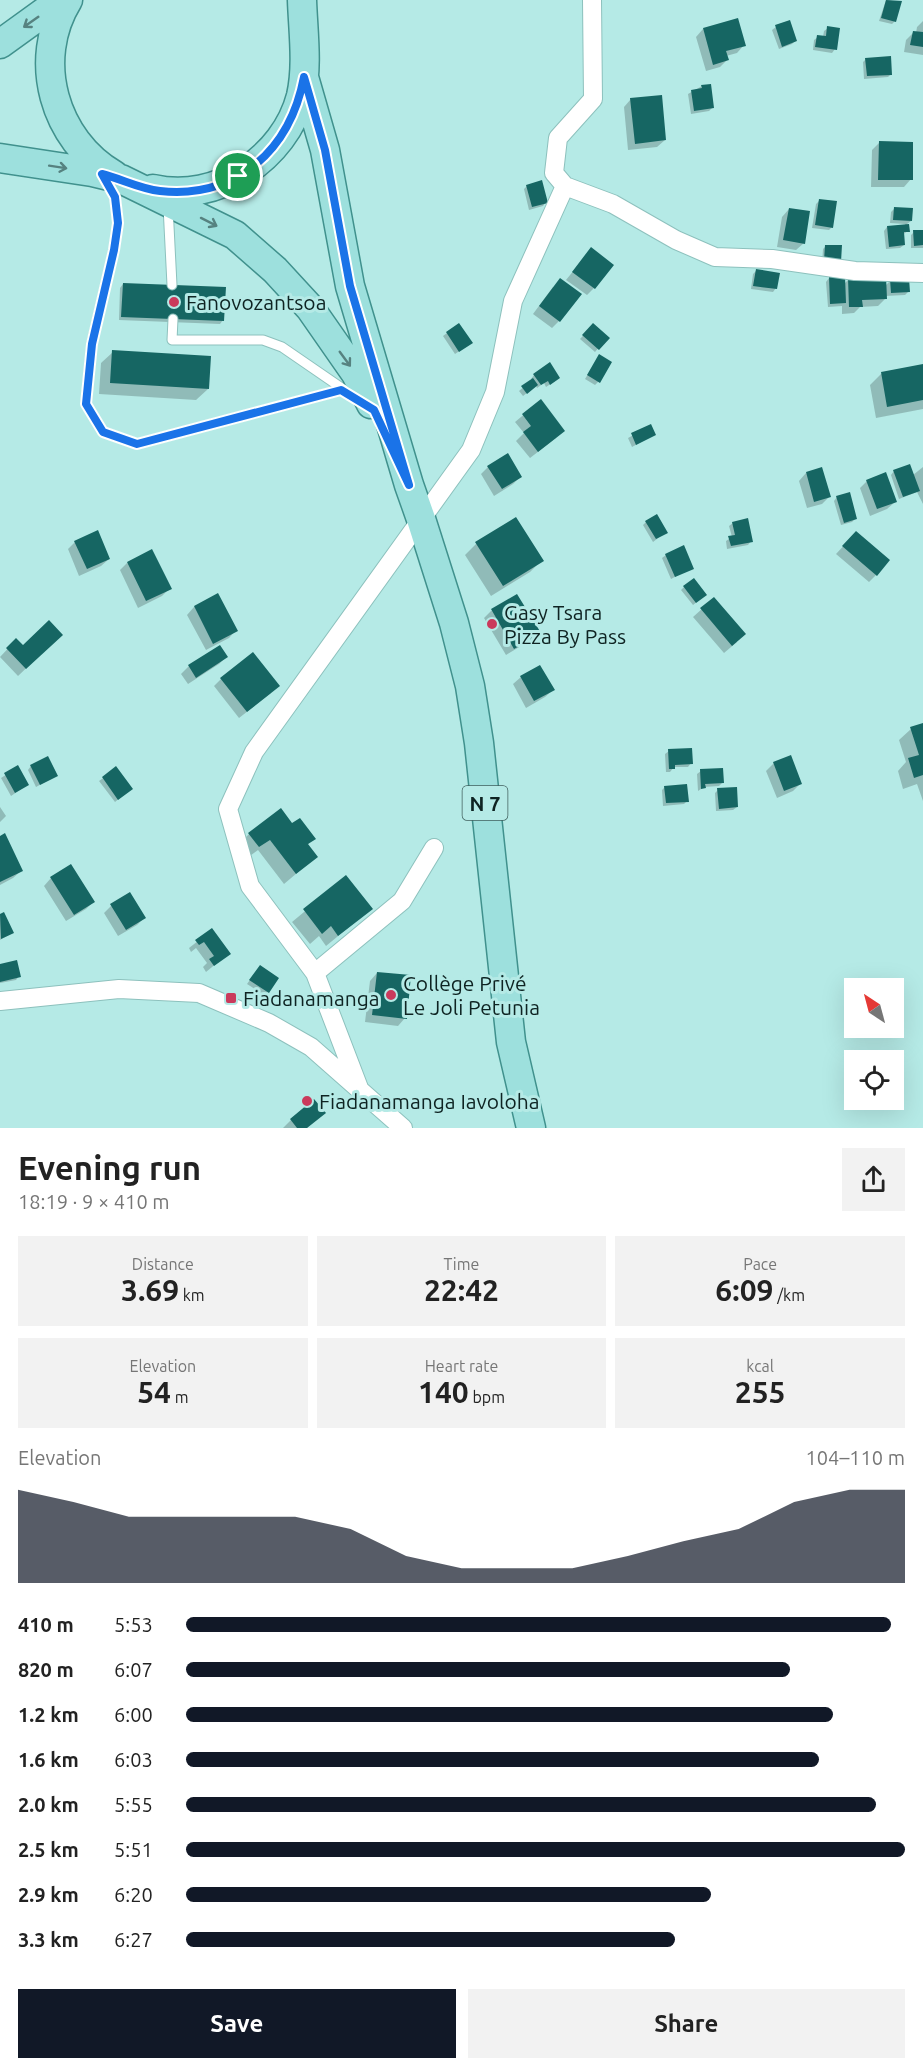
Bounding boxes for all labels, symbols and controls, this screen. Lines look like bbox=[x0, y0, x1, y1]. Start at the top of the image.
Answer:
one-way arrow bbox=[23, 16, 39, 28]
pin bbox=[212, 150, 263, 201]
icon: arrive bbox=[221, 159, 254, 192]
one-way arrow bbox=[47, 161, 67, 172]
one-way arrow bbox=[200, 217, 218, 229]
place label: Fanovozantsoa bbox=[186, 290, 326, 314]
marker: Fanovozantsoa bbox=[167, 295, 181, 309]
one-way arrow bbox=[339, 350, 352, 366]
place label: Gasy Tsara Pizza By Pass bbox=[504, 600, 626, 648]
marker: Gasy Tsara Pizza By Pass bbox=[485, 617, 499, 631]
road number: N 7 bbox=[462, 786, 508, 820]
place label: Collège Privé Le Joli Petunia bbox=[403, 971, 540, 1019]
north arrow bbox=[844, 978, 904, 1038]
map controls bbox=[844, 978, 904, 1110]
place label: Fiadanamanga bbox=[243, 986, 380, 1010]
marker: Collège Privé Le Joli Petunia bbox=[384, 988, 398, 1002]
marker: Fiadanamanga bbox=[224, 991, 238, 1005]
button: locate bbox=[844, 1050, 904, 1110]
place label: Fiadanamanga Iavoloha bbox=[319, 1089, 540, 1113]
marker: Fiadanamanga Iavoloha bbox=[300, 1094, 314, 1108]
button: share bbox=[842, 1148, 905, 1211]
text: Evening run bbox=[18, 1149, 201, 1186]
text: 18:19 · 9 × 410 m bbox=[18, 1190, 170, 1213]
text: Distance bbox=[132, 1255, 194, 1273]
text: Time bbox=[444, 1255, 479, 1273]
text: Pace bbox=[743, 1255, 777, 1273]
text: 3.69 bbox=[121, 1273, 179, 1307]
text: 22:42 bbox=[424, 1273, 499, 1307]
text: 6:09 bbox=[715, 1273, 773, 1307]
text: km bbox=[179, 1286, 205, 1304]
text: /km bbox=[773, 1286, 805, 1304]
text: Elevation bbox=[129, 1357, 196, 1375]
text: Heart rate bbox=[425, 1357, 498, 1375]
text: kcal bbox=[746, 1357, 774, 1375]
text: 54 bbox=[137, 1375, 171, 1409]
text: 140 bbox=[418, 1375, 469, 1409]
text: 255 bbox=[735, 1375, 786, 1409]
text: m bbox=[171, 1388, 188, 1406]
text: bpm bbox=[469, 1388, 505, 1406]
text: Elevation bbox=[18, 1446, 101, 1469]
text: 104–110 m bbox=[806, 1446, 905, 1469]
text: 410 m bbox=[18, 1613, 74, 1636]
text: 5:53 bbox=[114, 1613, 153, 1636]
text: 820 m bbox=[18, 1658, 74, 1681]
text: 6:07 bbox=[114, 1658, 153, 1681]
text: 1.2 km bbox=[18, 1703, 79, 1726]
text: 6:00 bbox=[114, 1703, 153, 1726]
text: 1.6 km bbox=[18, 1748, 79, 1771]
text: 6:03 bbox=[114, 1748, 153, 1771]
text: 2.0 km bbox=[18, 1793, 79, 1816]
text: 5:55 bbox=[114, 1793, 153, 1816]
text: 2.5 km bbox=[18, 1838, 79, 1861]
text: 5:51 bbox=[114, 1838, 153, 1861]
text: 2.9 km bbox=[18, 1883, 79, 1906]
text: 6:20 bbox=[114, 1883, 153, 1906]
text: 3.3 km bbox=[18, 1928, 79, 1951]
text: 6:27 bbox=[114, 1928, 153, 1951]
button: Save bbox=[18, 1989, 456, 2058]
button: Share bbox=[468, 1989, 905, 2058]

